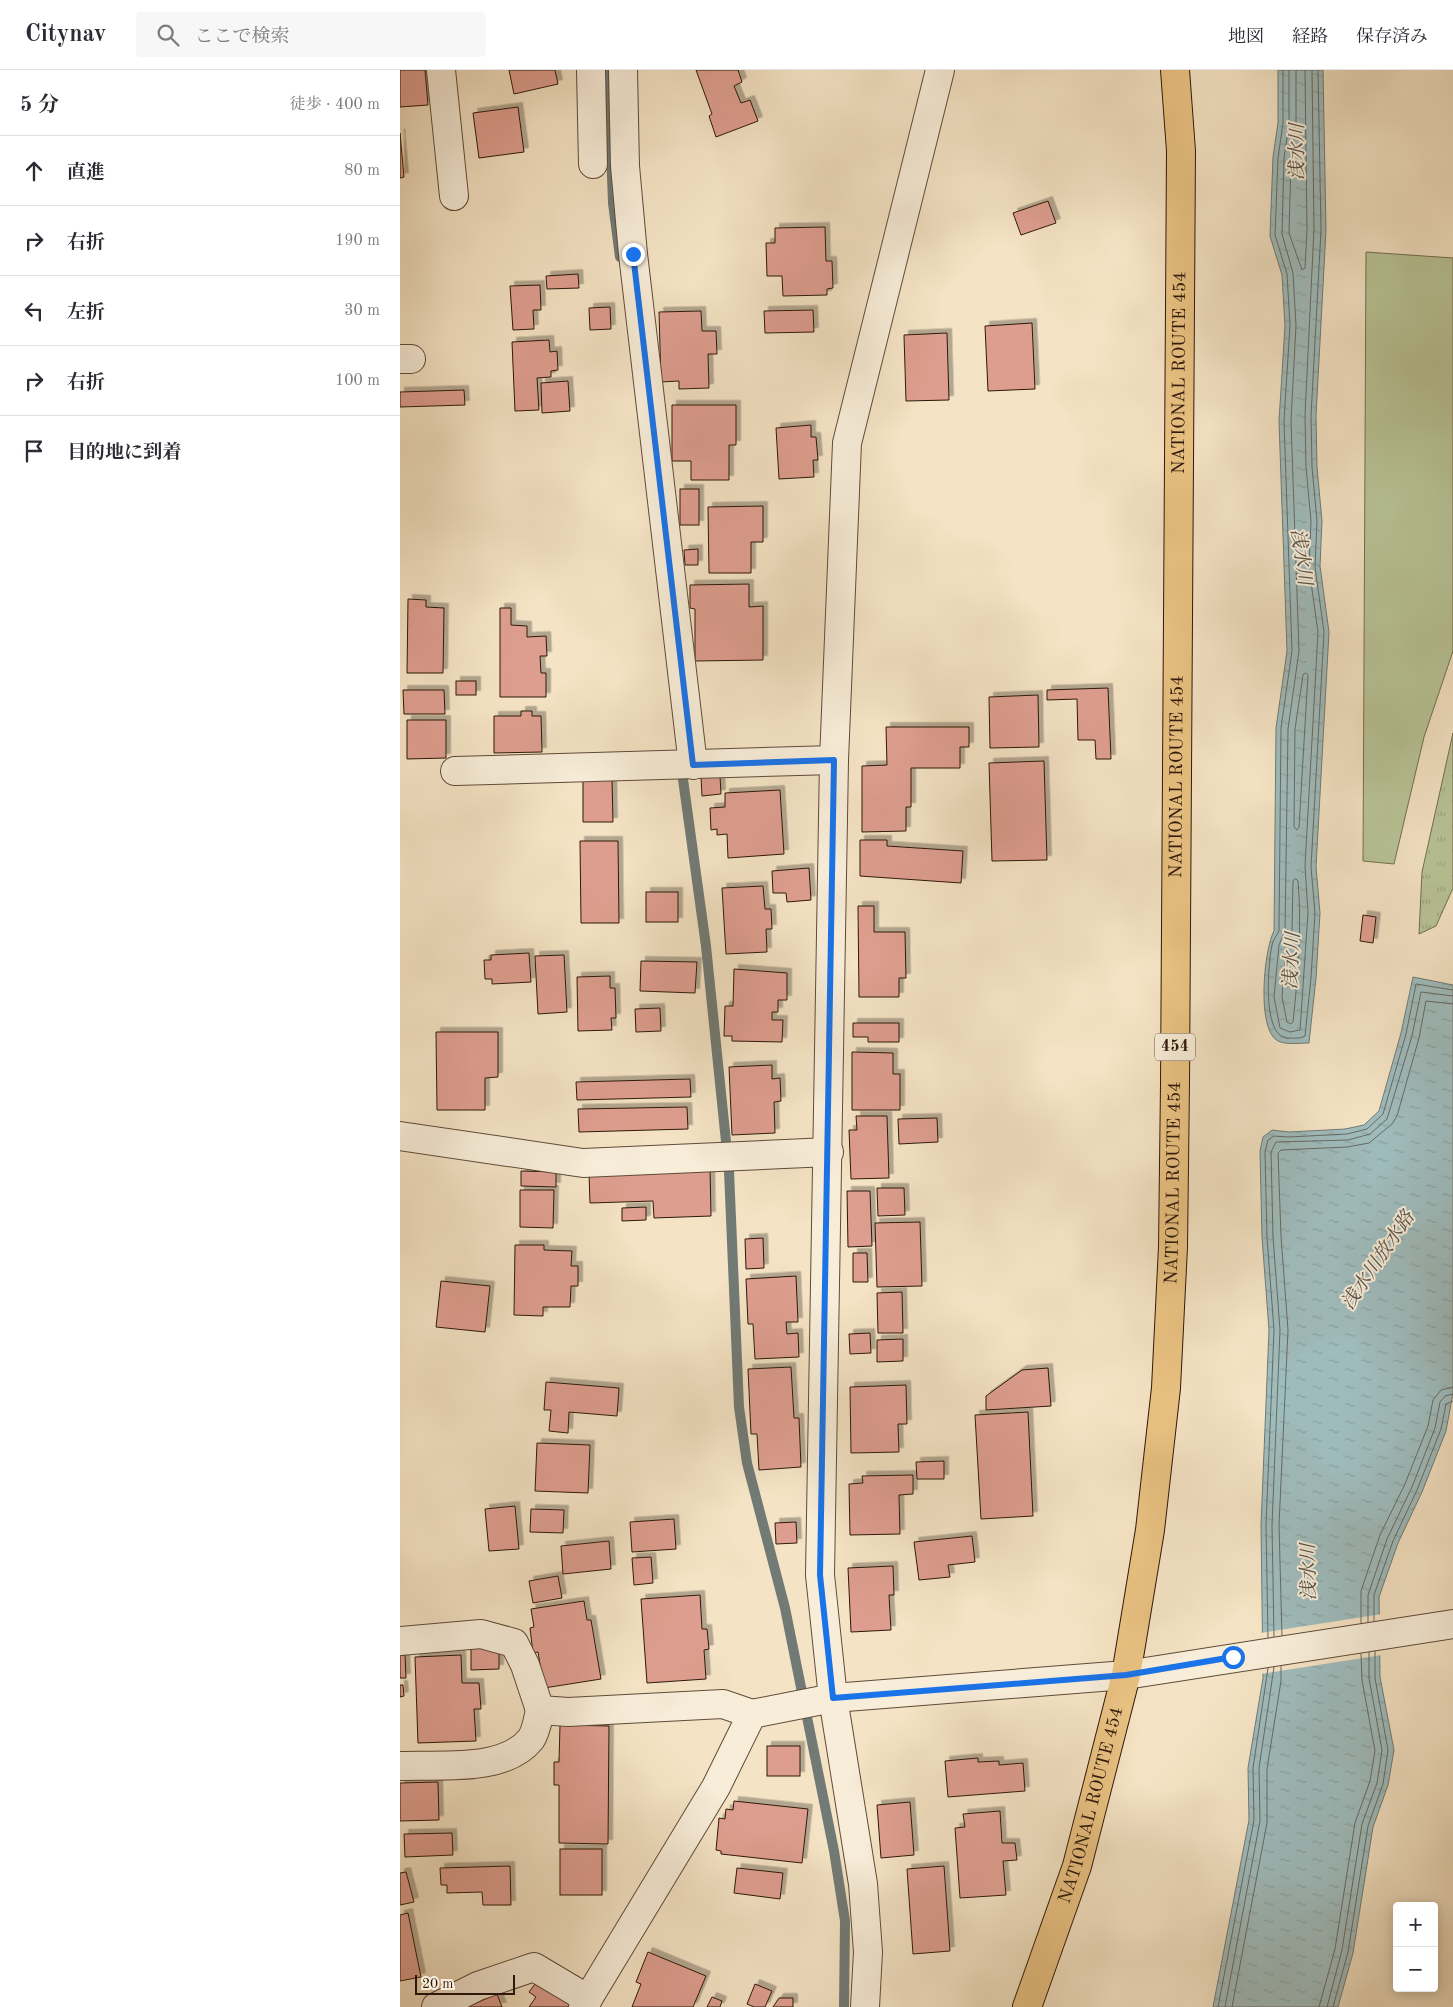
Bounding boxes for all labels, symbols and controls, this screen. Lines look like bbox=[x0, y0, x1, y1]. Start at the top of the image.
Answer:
search box bbox=[136, 12, 486, 57]
icon: search bbox=[154, 21, 182, 49]
text: Citynav bbox=[25, 23, 106, 47]
text: ここで検索 bbox=[194, 28, 289, 47]
text: 地図 bbox=[1228, 28, 1264, 46]
text: 経路 bbox=[1292, 28, 1328, 46]
text: 保存済み bbox=[1356, 28, 1428, 46]
text: 5 分 bbox=[20, 95, 59, 116]
text: 徒歩 · 400 m bbox=[290, 97, 380, 113]
water label: 浅水川 bbox=[1287, 122, 1308, 181]
icon: ahead bbox=[20, 157, 48, 185]
text: 80 m bbox=[344, 163, 380, 179]
text: 直進 bbox=[67, 164, 105, 183]
icon: right bbox=[20, 227, 48, 255]
text: 190 m bbox=[335, 233, 380, 249]
text: 右折 bbox=[67, 234, 105, 253]
route end bbox=[622, 243, 645, 266]
street label: NATIONAL ROUTE 454 bbox=[1170, 271, 1189, 474]
icon: left bbox=[20, 297, 48, 325]
text: 30 m bbox=[344, 303, 380, 319]
text: 左折 bbox=[67, 304, 105, 323]
icon: right bbox=[20, 367, 48, 395]
text: 100 m bbox=[335, 373, 380, 389]
text: 右折 bbox=[67, 374, 105, 393]
icon: arrive bbox=[20, 437, 48, 465]
text: 目的地に到着 bbox=[67, 444, 181, 463]
water label: 浅水川 bbox=[1287, 527, 1316, 589]
street label: NATIONAL ROUTE 454 bbox=[1167, 675, 1187, 878]
water label: 浅水川 bbox=[1280, 930, 1304, 990]
road number: 454 bbox=[1155, 1034, 1195, 1060]
street label: NATIONAL ROUTE 454 bbox=[1162, 1081, 1184, 1285]
water label: 浅水川放水路 bbox=[1338, 1206, 1420, 1314]
water label: 浅水川 bbox=[1298, 1541, 1320, 1601]
route start bbox=[1222, 1646, 1245, 1669]
street label: NATIONAL ROUTE 454 bbox=[1055, 1705, 1126, 1906]
map controls bbox=[1393, 1902, 1438, 1992]
button: + bbox=[1393, 1902, 1438, 1947]
button: − bbox=[1393, 1947, 1438, 1992]
scale bar bbox=[415, 1972, 515, 1995]
text: 20 m bbox=[422, 1977, 453, 1991]

